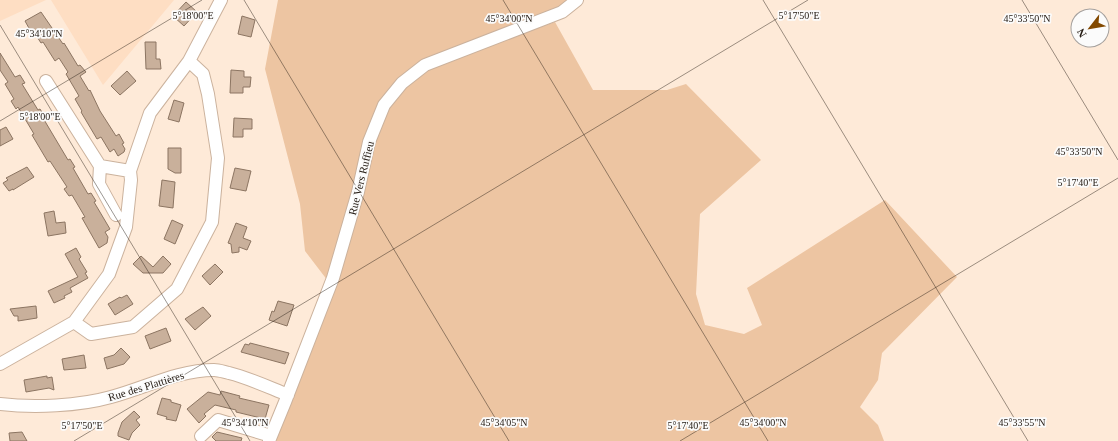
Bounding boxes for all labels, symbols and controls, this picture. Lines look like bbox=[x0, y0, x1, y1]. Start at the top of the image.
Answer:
north arrow bbox=[1070, 8, 1110, 48]
text: 5°18'00"E bbox=[173, 10, 214, 21]
text: 5°17'50"E bbox=[779, 10, 820, 21]
text: 45°34'00"N bbox=[485, 13, 533, 24]
text: 45°33'50"N bbox=[1003, 13, 1051, 24]
text: N bbox=[1074, 27, 1089, 40]
text: 45°34'10"N bbox=[15, 28, 63, 39]
text: 5°18'00"E bbox=[20, 111, 61, 122]
street label: Rue Vers Ruffieu bbox=[346, 139, 376, 216]
text: 45°33'50"N bbox=[1055, 146, 1103, 157]
text: 5°17'40"E bbox=[1058, 177, 1099, 188]
street label: Rue des Plattières bbox=[107, 369, 185, 403]
text: 45°34'10"N bbox=[221, 417, 269, 428]
text: 45°34'05"N bbox=[480, 417, 528, 428]
text: 45°34'00"N bbox=[739, 417, 787, 428]
text: 45°33'55"N bbox=[998, 417, 1046, 428]
text: 5°17'50"E bbox=[62, 420, 103, 431]
text: 5°17'40"E bbox=[668, 420, 709, 431]

